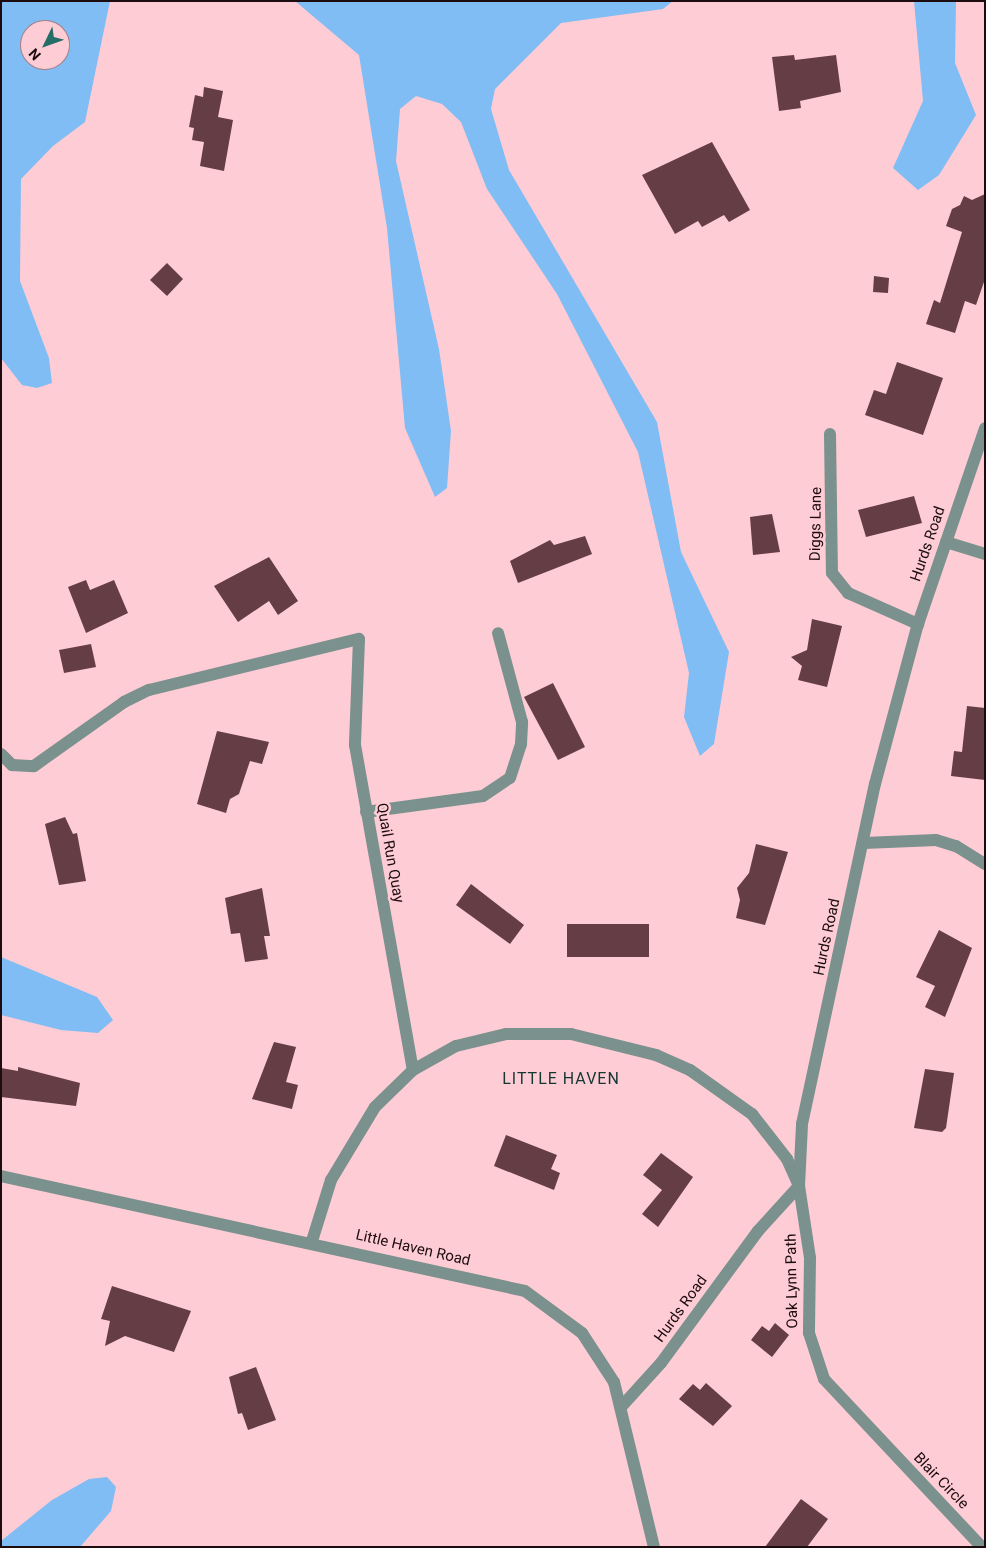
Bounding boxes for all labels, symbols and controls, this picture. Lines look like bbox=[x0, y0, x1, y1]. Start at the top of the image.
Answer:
north arrow bbox=[20, 20, 70, 70]
text: N bbox=[25, 45, 44, 63]
street label: Diggs Lane bbox=[806, 487, 826, 561]
street label: Hurds Road bbox=[907, 504, 949, 584]
street label: Quail Run Quay bbox=[372, 802, 408, 904]
street label: Hurds Road bbox=[810, 897, 844, 977]
district label: LITTLE HAVEN bbox=[501, 1069, 621, 1089]
street label: Little Haven Road bbox=[354, 1226, 472, 1270]
street label: Oak Lynn Path bbox=[782, 1233, 802, 1329]
street label: Hurds Road bbox=[651, 1272, 711, 1346]
street label: Blair Circle bbox=[910, 1449, 972, 1513]

